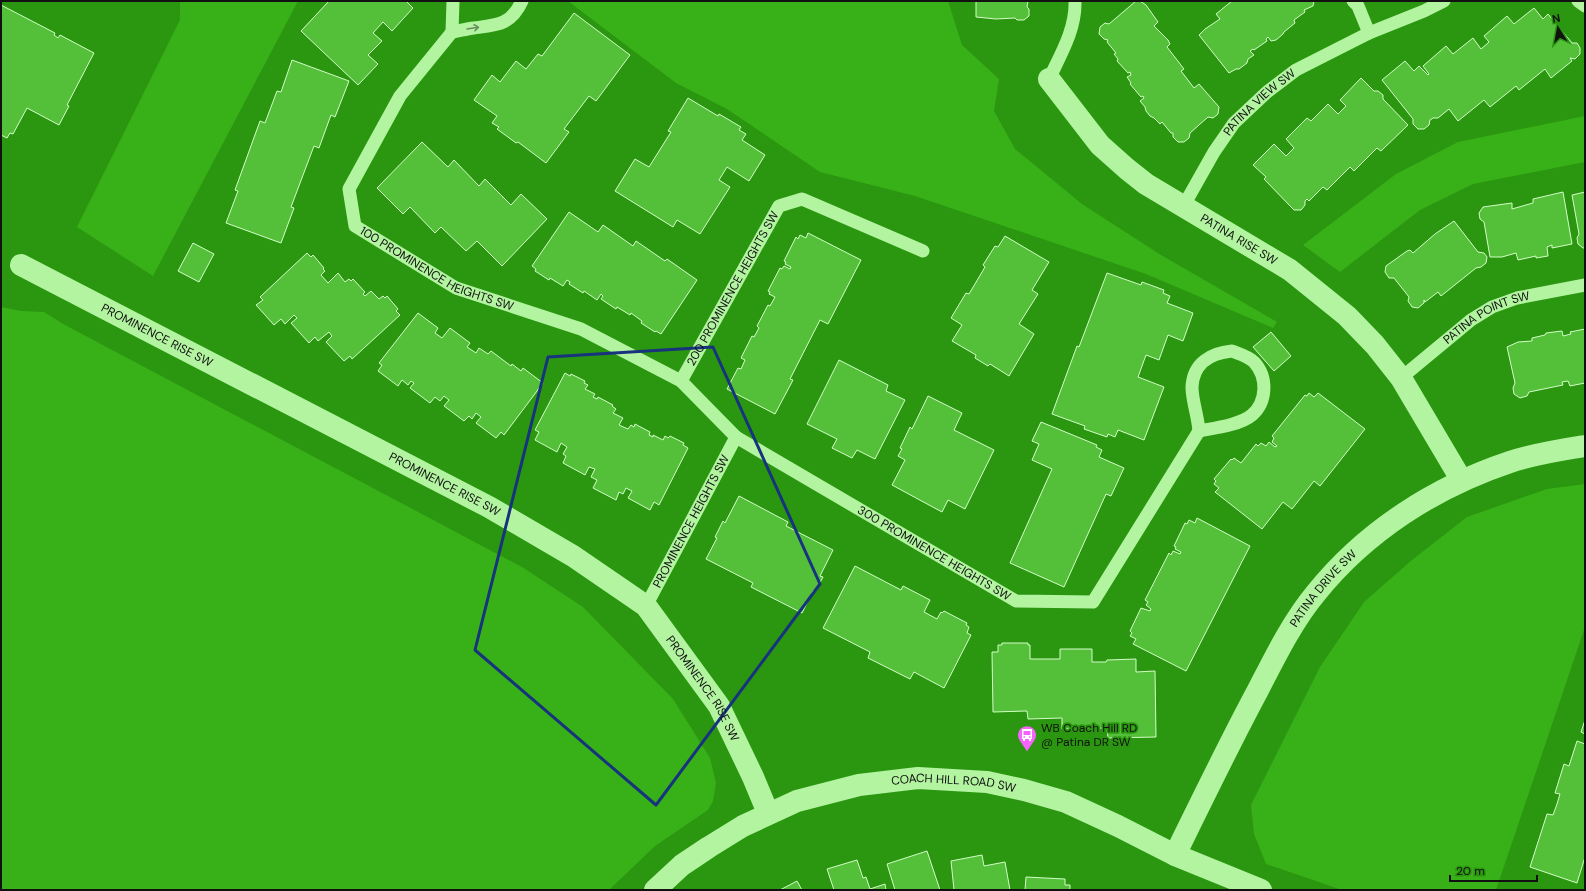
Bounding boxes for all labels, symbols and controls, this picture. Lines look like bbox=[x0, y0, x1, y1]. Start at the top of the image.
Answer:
north arrow bbox=[1538, 8, 1578, 48]
text: N bbox=[1551, 11, 1561, 26]
one-way arrow bbox=[466, 24, 479, 32]
street label: PATINA VIEW SW bbox=[1220, 65, 1299, 139]
street label: 200 PROMINENCE HEIGHTS SW bbox=[683, 208, 783, 369]
street label: PATINA RISE SW bbox=[1197, 210, 1281, 269]
street label: 100 PROMINENCE HEIGHTS SW bbox=[357, 223, 516, 315]
street label: PATINA POINT SW bbox=[1440, 288, 1531, 348]
street label: PROMINENCE RISE SW bbox=[98, 300, 216, 371]
street label: PROMINENCE RISE SW bbox=[386, 449, 504, 520]
street label: PROMINENCE HEIGHTS SW bbox=[649, 452, 733, 591]
street label: 300 PROMINENCE HEIGHTS SW bbox=[855, 502, 1014, 604]
street label: PATINA DRIVE SW bbox=[1286, 546, 1360, 630]
street label: PROMINENCE RISE SW bbox=[662, 632, 743, 744]
place label: WB Coach Hill RD @ Patina DR SW bbox=[1041, 720, 1137, 750]
bus stop icon: WB Coach Hill RD @ Patina DR SW bbox=[1016, 724, 1038, 752]
street label: COACH HILL ROAD SW bbox=[890, 770, 1018, 796]
scale bar bbox=[1450, 857, 1537, 883]
text: 20 m bbox=[1456, 863, 1485, 879]

